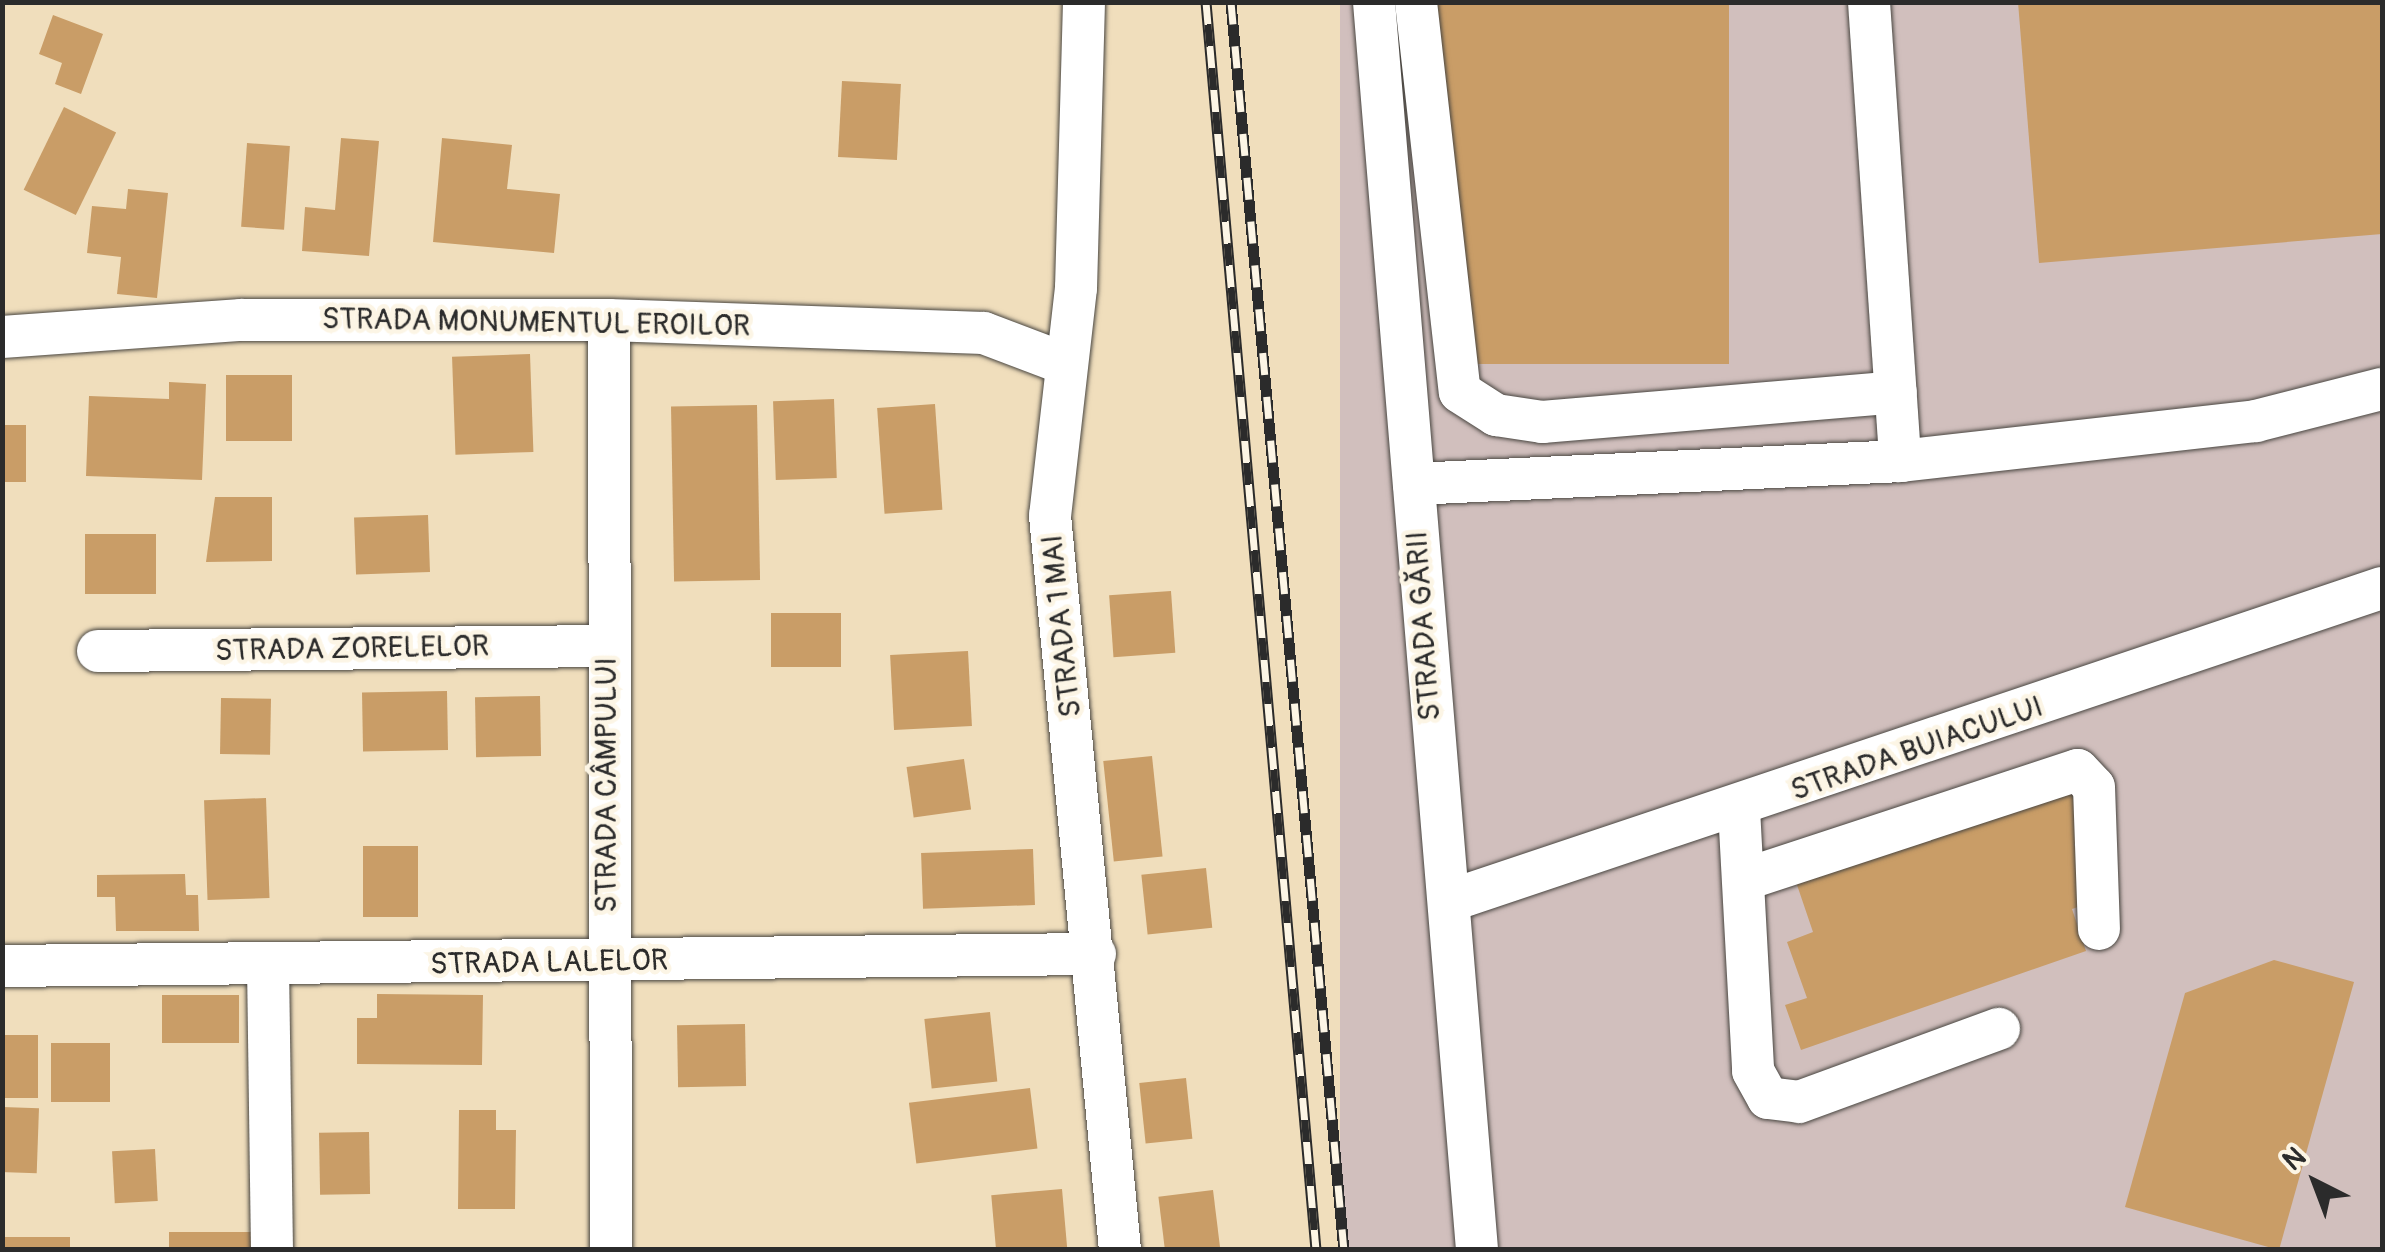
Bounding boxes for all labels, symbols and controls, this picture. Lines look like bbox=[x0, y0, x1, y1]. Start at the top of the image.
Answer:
street label: STRADA MONUMENTUL EROILOR bbox=[322, 301, 750, 345]
street label: STRADA GĂRII bbox=[1399, 530, 1449, 722]
street label: STRADA 1 MAI bbox=[1035, 533, 1089, 719]
street label: STRADA ZORELELOR bbox=[215, 629, 489, 669]
street label: STRADA CÂMPULUI bbox=[589, 657, 625, 913]
street label: STRADA BUIACULUI bbox=[1786, 689, 2048, 809]
street label: STRADA LALELOR bbox=[430, 943, 668, 983]
north arrow bbox=[2265, 1132, 2365, 1232]
text: N bbox=[2276, 1140, 2313, 1179]

